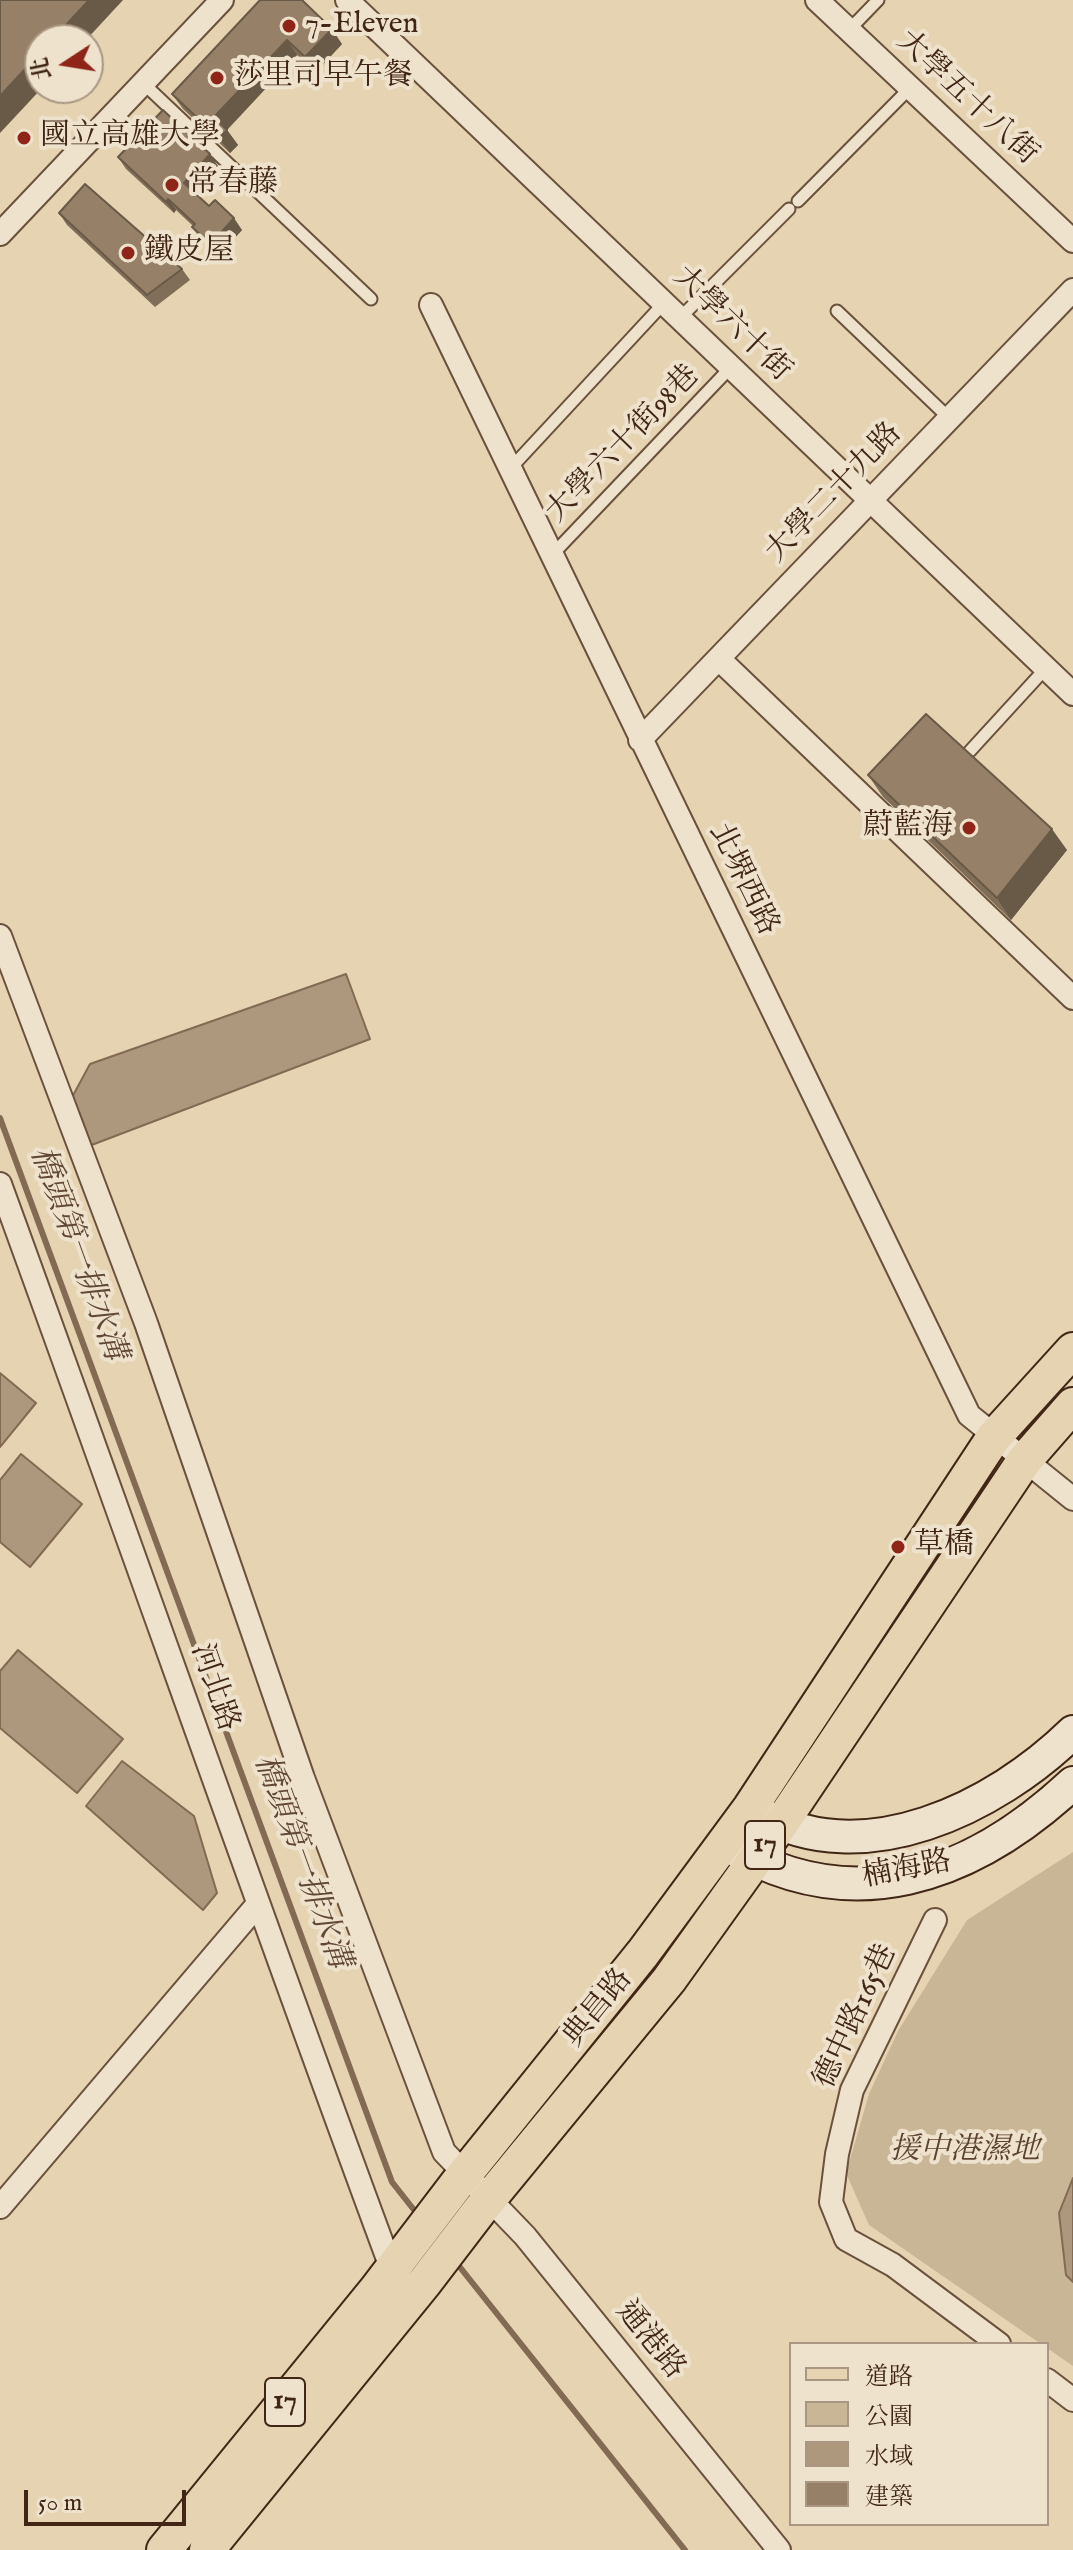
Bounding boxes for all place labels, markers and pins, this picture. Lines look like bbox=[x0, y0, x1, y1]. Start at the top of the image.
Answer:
place label: 7-Eleven bbox=[305, 8, 419, 44]
marker: 7-Eleven bbox=[280, 17, 298, 35]
place label: 莎里司早午餐 bbox=[233, 60, 413, 96]
marker: 莎里司早午餐 bbox=[208, 69, 226, 87]
place label: 國立高雄大學 bbox=[40, 120, 220, 156]
marker: 國立高雄大學 bbox=[15, 129, 33, 147]
place label: 常春藤 bbox=[188, 167, 278, 203]
marker: 常春藤 bbox=[163, 176, 181, 194]
place label: 鐵皮屋 bbox=[144, 235, 234, 271]
marker: 鐵皮屋 bbox=[119, 244, 137, 262]
place label: 蔚藍海 bbox=[863, 810, 953, 846]
marker: 蔚藍海 bbox=[960, 819, 978, 837]
place label: 草橋 bbox=[914, 1529, 974, 1565]
marker: 草橋 bbox=[889, 1538, 907, 1556]

